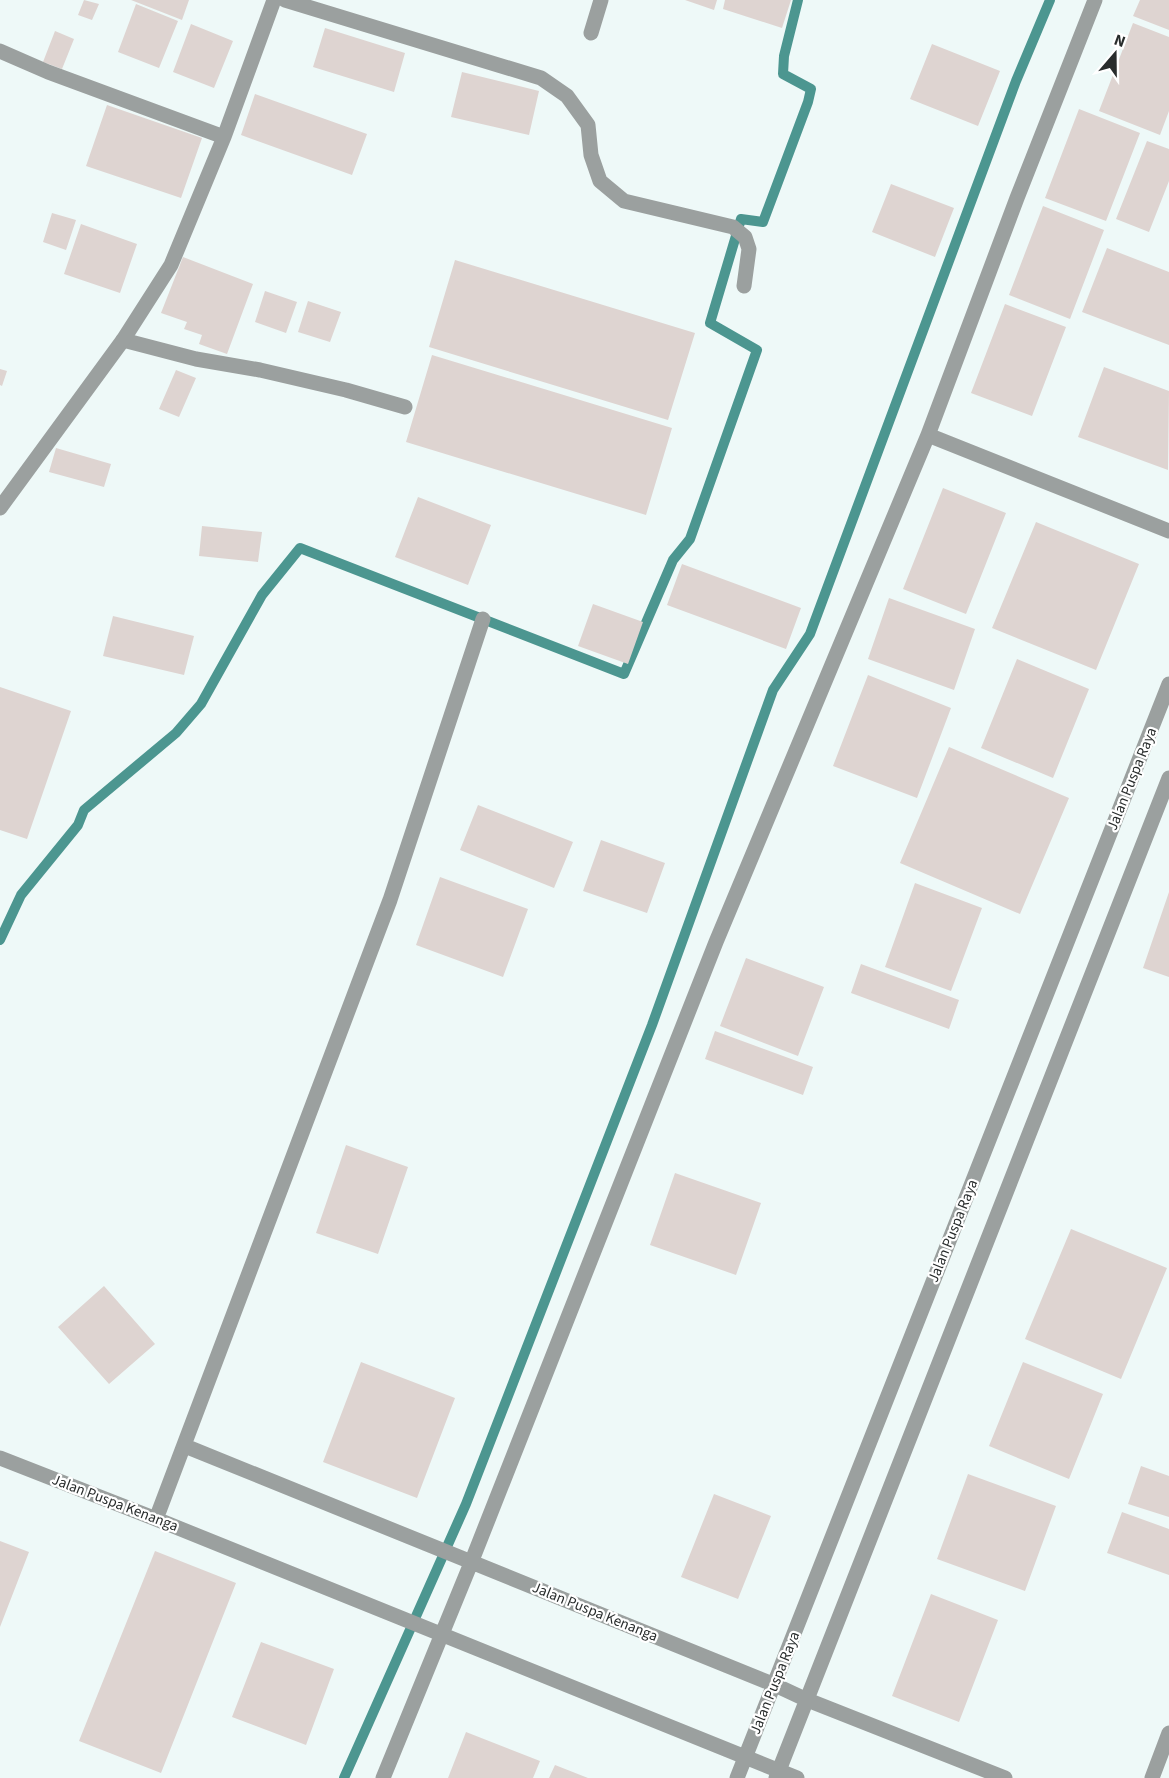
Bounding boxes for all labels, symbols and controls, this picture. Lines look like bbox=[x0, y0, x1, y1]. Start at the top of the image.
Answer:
north arrow bbox=[1085, 24, 1145, 84]
text: N bbox=[1111, 29, 1129, 53]
street label: Jalan Puspa Raya bbox=[1102, 724, 1162, 834]
street label: Jalan Puspa Raya bbox=[923, 1176, 983, 1286]
street label: Jalan Puspa Kenanga bbox=[49, 1469, 181, 1537]
street label: Jalan Puspa Kenanga bbox=[529, 1577, 661, 1647]
street label: Jalan Puspa Raya bbox=[745, 1628, 805, 1738]

